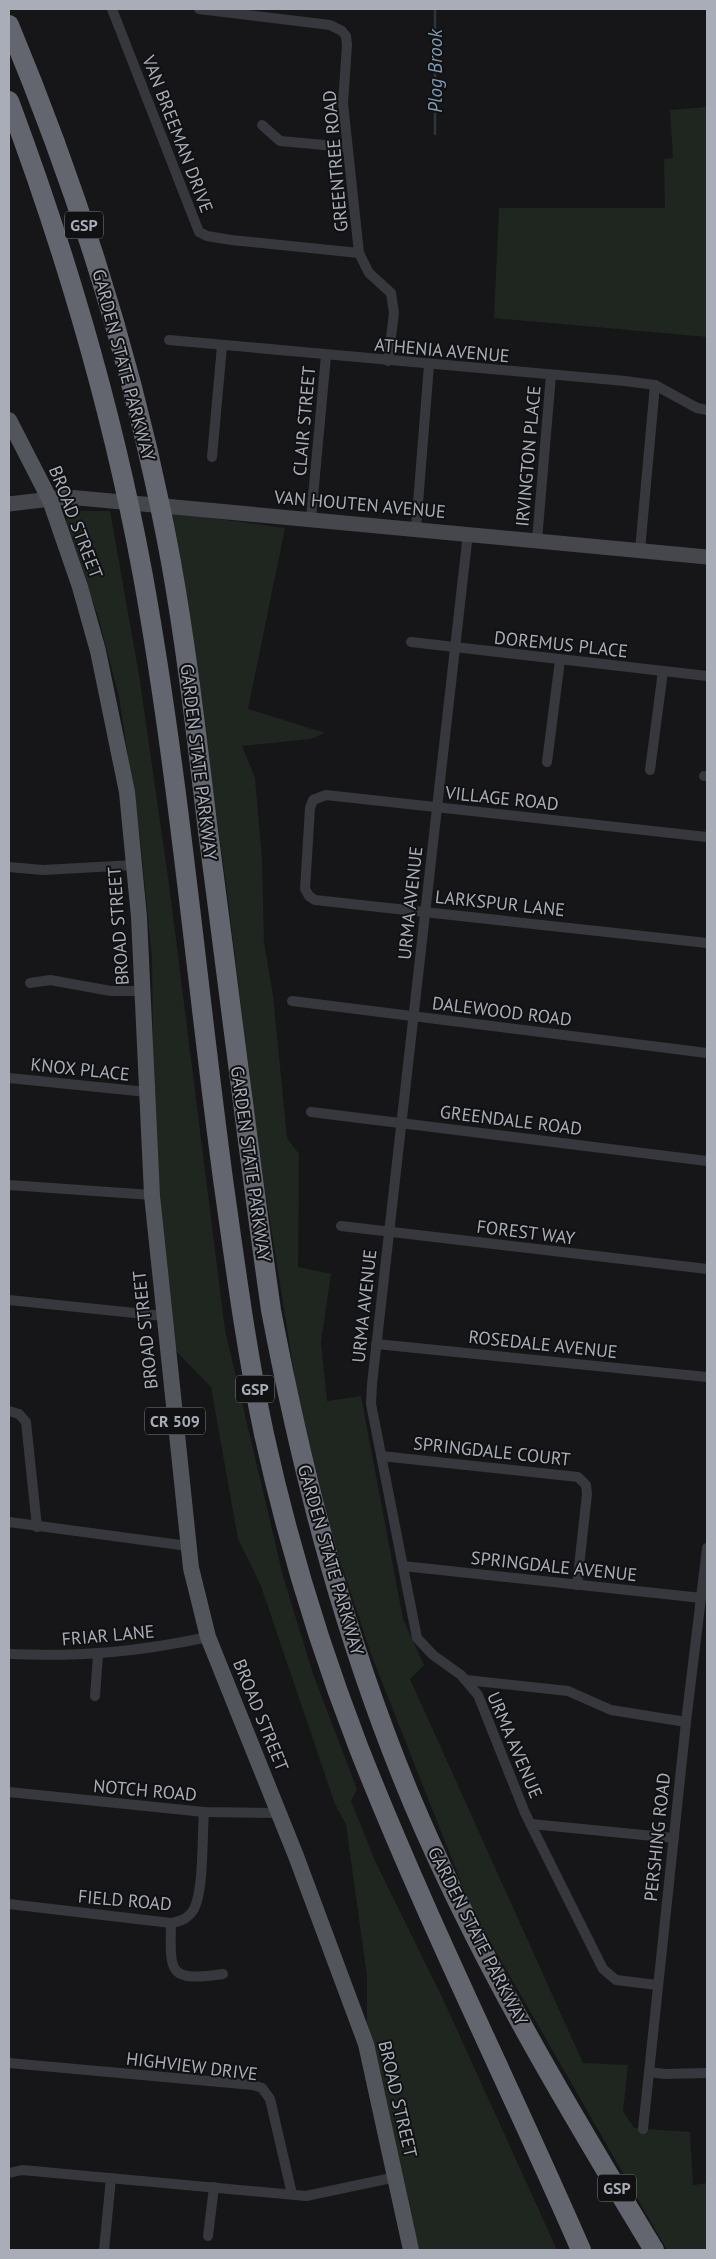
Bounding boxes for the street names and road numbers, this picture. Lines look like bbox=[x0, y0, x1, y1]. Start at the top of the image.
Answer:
street label: VAN BREEMAN DRIVE bbox=[137, 51, 219, 216]
street label: GREENTREE ROAD bbox=[317, 89, 353, 233]
road number: GSP bbox=[65, 212, 103, 238]
street label: GARDEN STATE PARKWAY bbox=[87, 267, 161, 463]
street label: ATHENIA AVENUE bbox=[373, 333, 511, 367]
street label: CLAIR STREET bbox=[288, 365, 320, 477]
street label: IRVINGTON PLACE bbox=[510, 385, 546, 527]
street label: BROAD STREET bbox=[44, 462, 108, 582]
street label: VAN HOUTEN AVENUE bbox=[272, 485, 447, 523]
street label: DOREMUS PLACE bbox=[493, 626, 629, 662]
street label: GARDEN STATE PARKWAY bbox=[176, 663, 222, 861]
street label: VILLAGE ROAD bbox=[443, 781, 560, 815]
street label: URMA AVENUE bbox=[393, 845, 427, 961]
street label: BROAD STREET bbox=[102, 866, 134, 986]
street label: LARKSPUR LANE bbox=[434, 885, 566, 921]
street label: DALEWOOD ROAD bbox=[431, 991, 573, 1031]
street label: KNOX PLACE bbox=[29, 1052, 131, 1086]
street label: GARDEN STATE PARKWAY bbox=[226, 1065, 276, 1263]
street label: GREENDALE ROAD bbox=[439, 1100, 583, 1140]
street label: FOREST WAY bbox=[475, 1215, 577, 1249]
street label: URMA AVENUE bbox=[347, 1248, 381, 1364]
street label: BROAD STREET bbox=[127, 1270, 163, 1390]
street label: ROSEDALE AVENUE bbox=[467, 1325, 619, 1363]
road number: GSP bbox=[236, 1376, 274, 1402]
road number: CR 509 bbox=[145, 1408, 205, 1434]
street label: SPRINGDALE COURT bbox=[412, 1431, 572, 1471]
street label: GARDEN STATE PARKWAY bbox=[293, 1462, 369, 1658]
street label: SPRINGDALE AVENUE bbox=[470, 1546, 638, 1586]
street label: FRIAR LANE bbox=[61, 1619, 155, 1651]
street label: BROAD STREET bbox=[228, 1656, 294, 1774]
street label: URMA AVENUE bbox=[482, 1688, 548, 1802]
street label: PERSHING ROAD bbox=[639, 1771, 675, 1903]
street label: NOTCH ROAD bbox=[92, 1774, 198, 1806]
street label: GARDEN STATE PARKWAY bbox=[423, 1843, 533, 2029]
street label: FIELD ROAD bbox=[77, 1884, 173, 1916]
street label: BROAD STREET bbox=[373, 2038, 423, 2160]
street label: HIGHVIEW DRIVE bbox=[125, 2047, 259, 2085]
road number: GSP bbox=[598, 2174, 636, 2202]

